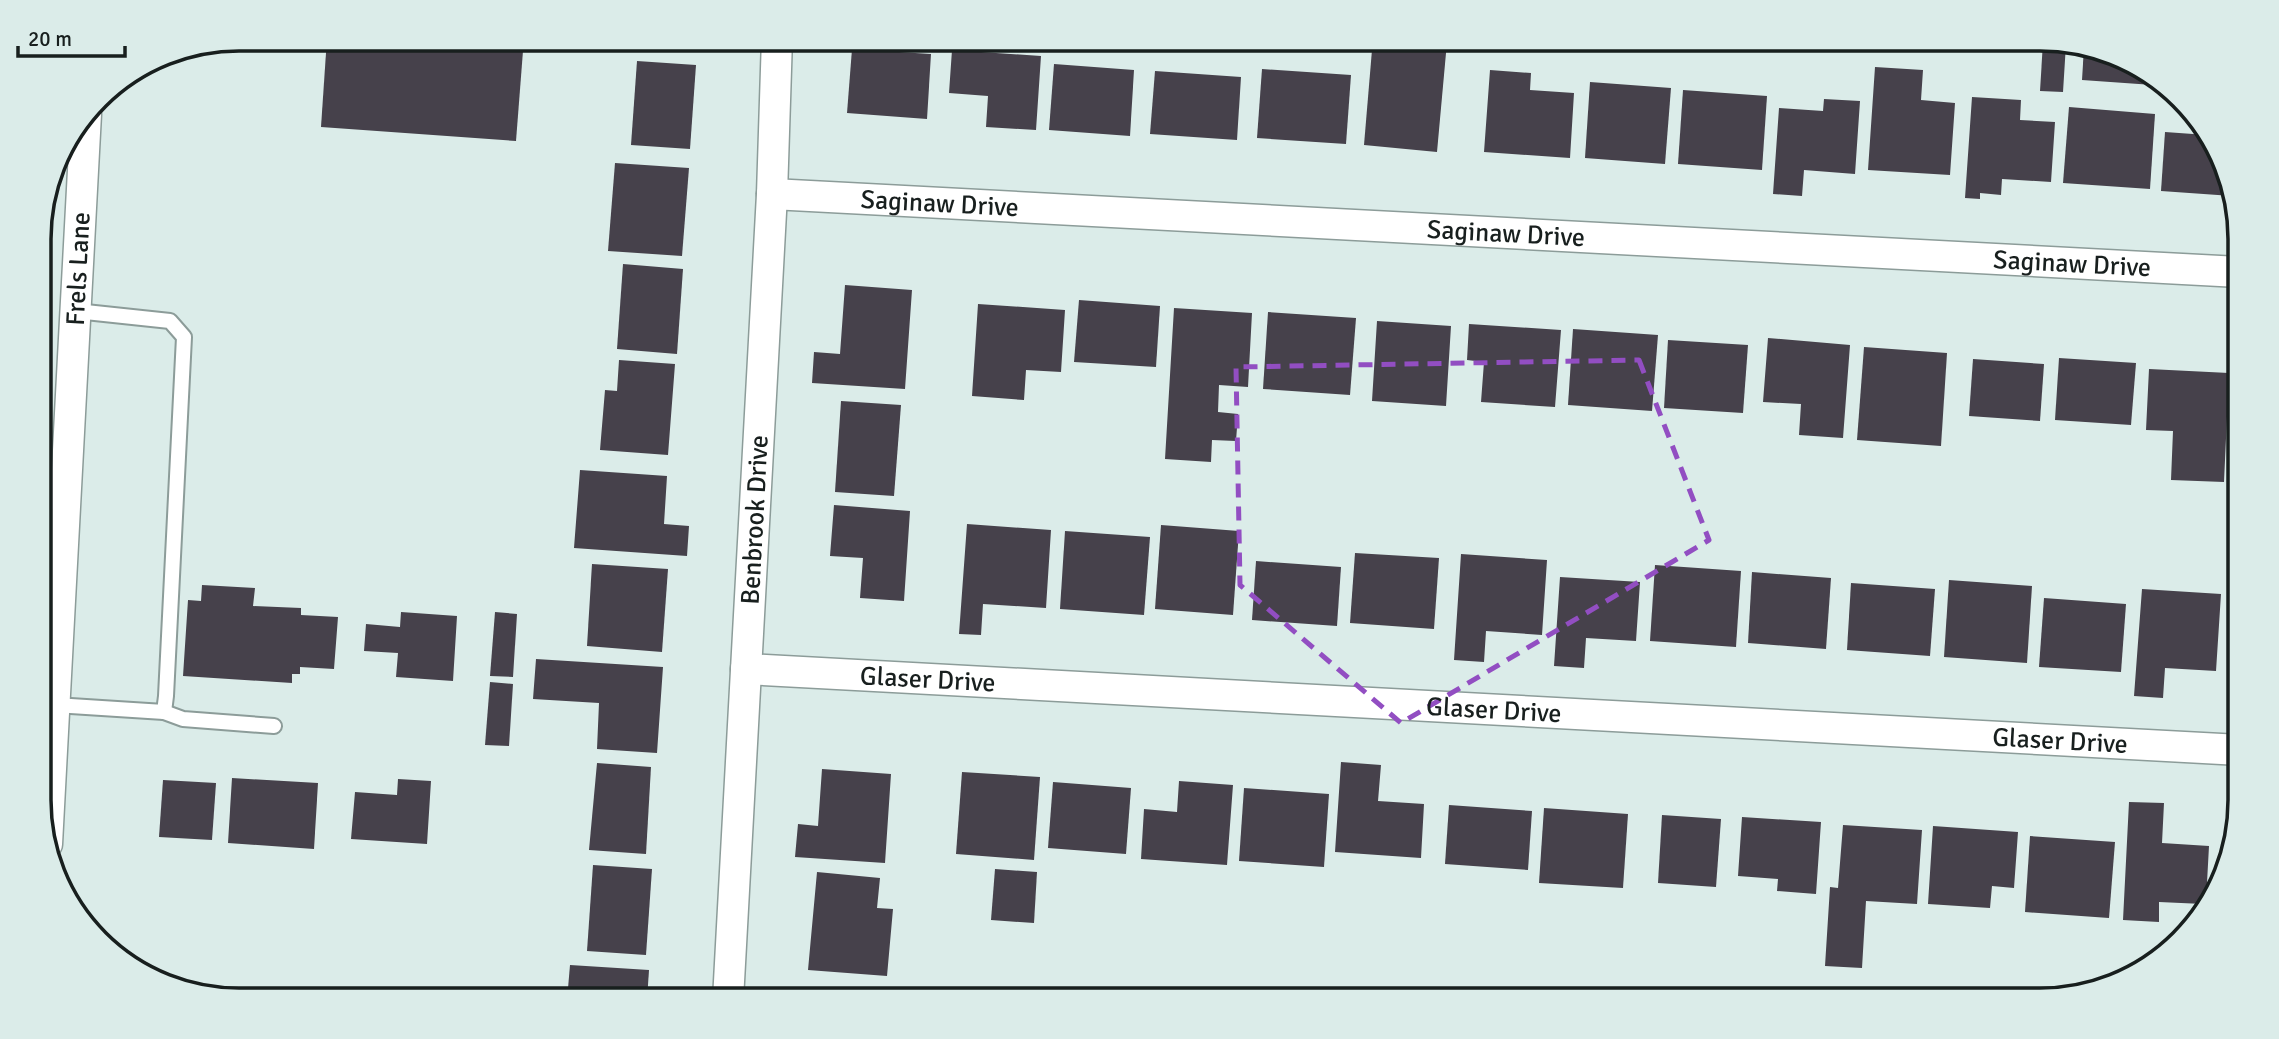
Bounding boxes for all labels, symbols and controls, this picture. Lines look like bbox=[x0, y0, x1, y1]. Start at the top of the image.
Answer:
scale bar bbox=[18, 14, 124, 58]
text: 20 m bbox=[28, 26, 72, 52]
street label: Saginaw Drive bbox=[860, 184, 1019, 224]
street label: Frels Lane bbox=[60, 211, 98, 326]
street label: Saginaw Drive bbox=[1426, 214, 1586, 254]
street label: Saginaw Drive bbox=[1992, 244, 2152, 284]
street label: Benbrook Drive bbox=[735, 434, 776, 605]
street label: Glaser Drive bbox=[859, 660, 996, 699]
street label: Glaser Drive bbox=[1425, 691, 1562, 730]
street label: Glaser Drive bbox=[1991, 722, 2129, 761]

